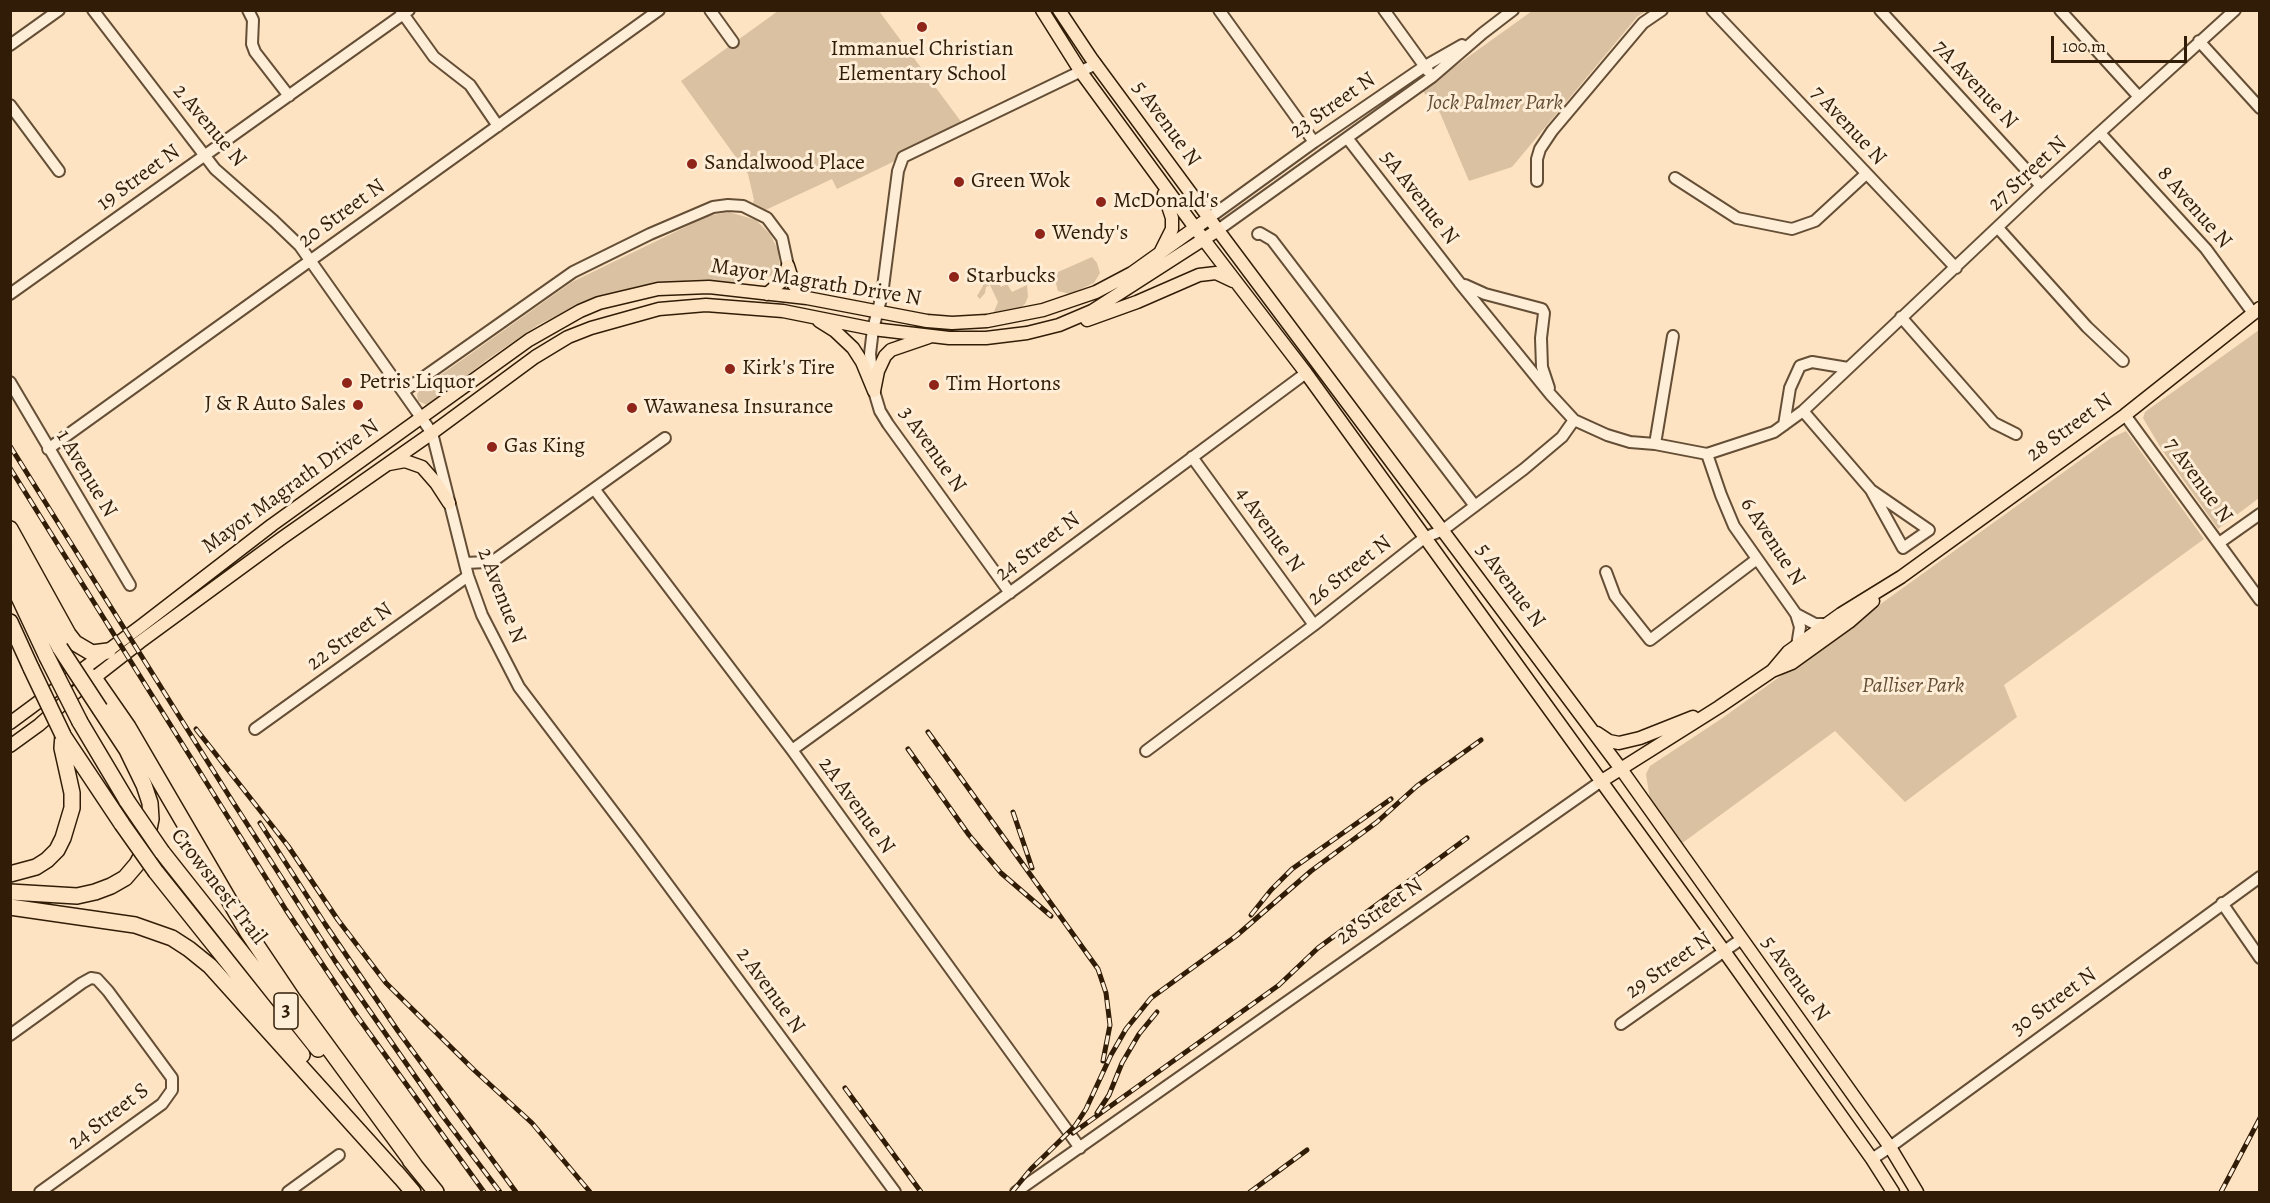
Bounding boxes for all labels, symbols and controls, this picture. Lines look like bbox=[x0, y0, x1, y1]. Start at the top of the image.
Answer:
marker: Immanuel Christian Elementary School bbox=[915, 20, 929, 34]
scale bar bbox=[2054, 24, 2190, 62]
text: 100 m bbox=[2062, 34, 2106, 58]
street label: 7A Avenue N bbox=[1927, 35, 2023, 135]
place label: Immanuel Christian Elementary School bbox=[831, 37, 1013, 88]
street label: 23 Street N bbox=[1285, 67, 1381, 145]
street label: 5 Avenue N bbox=[1126, 76, 1206, 172]
street label: 2 Avenue N bbox=[167, 79, 251, 173]
street label: 7 Avenue N bbox=[1804, 81, 1892, 171]
park label: Jock Palmer Park bbox=[1427, 91, 1563, 117]
street label: 27 Street N bbox=[1983, 131, 2073, 217]
street label: 19 Street N bbox=[92, 139, 186, 217]
street label: 5A Avenue N bbox=[1374, 146, 1464, 250]
place label: Sandalwood Place bbox=[704, 151, 865, 177]
marker: Sandalwood Place bbox=[685, 157, 699, 171]
street label: 8 Avenue N bbox=[2151, 161, 2237, 255]
place label: Green Wok bbox=[971, 169, 1070, 195]
street label: 20 Street N bbox=[293, 174, 391, 254]
marker: Green Wok bbox=[952, 175, 966, 189]
place label: McDonald's bbox=[1113, 189, 1218, 215]
marker: McDonald's bbox=[1094, 195, 1108, 209]
place label: Wendy's bbox=[1052, 221, 1128, 247]
marker: Wendy's bbox=[1033, 227, 1047, 241]
street label: Mayor Magrath Drive N bbox=[709, 253, 923, 313]
place label: Starbucks bbox=[966, 264, 1056, 290]
marker: Starbucks bbox=[947, 270, 961, 284]
place label: Kirk's Tire bbox=[742, 356, 835, 382]
marker: Kirk's Tire bbox=[723, 362, 737, 376]
place label: Petris Liquor bbox=[359, 370, 475, 396]
place label: Tim Hortons bbox=[946, 372, 1061, 398]
marker: Petris Liquor bbox=[340, 376, 354, 390]
marker: Tim Hortons bbox=[927, 378, 941, 392]
street label: 28 Street N bbox=[2022, 388, 2118, 468]
place label: J & R Auto Sales bbox=[204, 392, 346, 418]
place label: Wawanesa Insurance bbox=[644, 395, 833, 421]
marker: J & R Auto Sales bbox=[351, 398, 365, 412]
marker: Wawanesa Insurance bbox=[625, 401, 639, 415]
street label: 3 Avenue N bbox=[893, 402, 971, 498]
street label: Mayor Magrath Drive N bbox=[197, 414, 385, 560]
street label: 1 Avenue N bbox=[50, 425, 122, 523]
street label: 7 Avenue N bbox=[2158, 433, 2238, 529]
place label: Gas King bbox=[504, 434, 585, 460]
marker: Gas King bbox=[485, 440, 499, 454]
street label: 4 Avenue N bbox=[1229, 482, 1309, 578]
street label: 6 Avenue N bbox=[1734, 493, 1810, 591]
street label: 24 Street N bbox=[991, 507, 1085, 587]
street label: 26 Street N bbox=[1303, 530, 1397, 612]
street label: 5 Avenue N bbox=[1470, 538, 1550, 634]
street label: 2 Avenue N bbox=[471, 544, 531, 648]
street label: 22 Street N bbox=[302, 597, 398, 677]
park label: Palliser Park bbox=[1862, 674, 1964, 700]
street label: 2A Avenue N bbox=[812, 752, 900, 860]
street label: Crowsnest Trail bbox=[164, 824, 272, 950]
street label: 28 Street N bbox=[1332, 873, 1428, 951]
street label: 29 Street N bbox=[1621, 927, 1717, 1005]
street label: 5 Avenue N bbox=[1755, 931, 1835, 1027]
street label: 2 Avenue N bbox=[730, 943, 810, 1039]
street label: 30 Street N bbox=[2006, 962, 2102, 1042]
road number: 3 bbox=[274, 993, 298, 1029]
street label: 24 Street S bbox=[63, 1078, 155, 1156]

